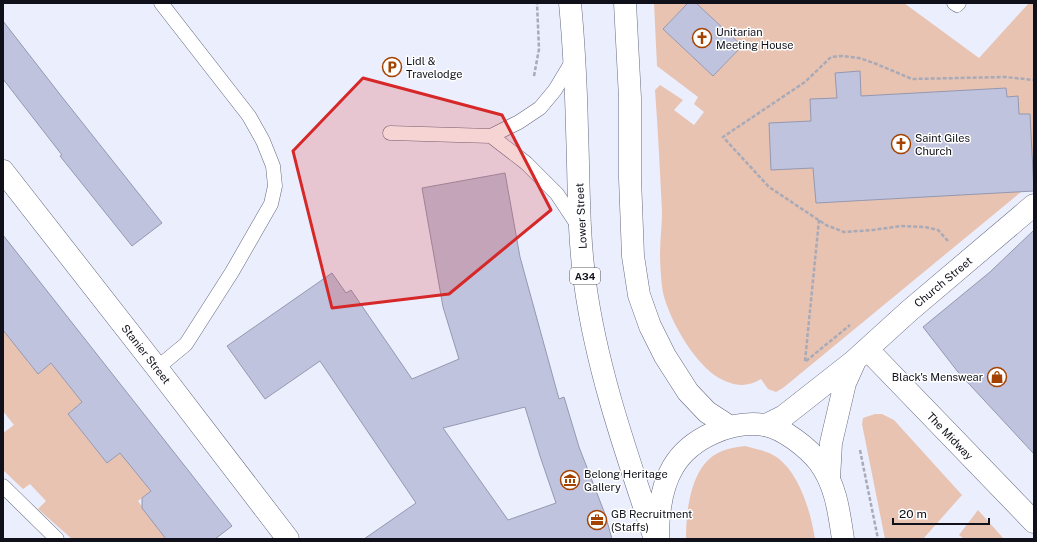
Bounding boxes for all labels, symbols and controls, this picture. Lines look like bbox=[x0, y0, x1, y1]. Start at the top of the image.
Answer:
place label: Unitarian Meeting House bbox=[716, 26, 794, 51]
church icon: Unitarian Meeting House bbox=[691, 27, 713, 49]
place label: Lidl & Travelodge bbox=[406, 55, 463, 80]
parking icon: Lidl & Travelodge bbox=[381, 56, 403, 78]
place label: Saint Giles Church bbox=[915, 132, 970, 157]
church icon: Saint Giles Church bbox=[890, 133, 912, 155]
street label: Lower Street bbox=[573, 183, 589, 249]
street label: Church Street bbox=[912, 254, 974, 310]
road number: A34 bbox=[570, 268, 600, 284]
street label: Stanier Street bbox=[119, 322, 173, 386]
shop icon: Black's Menswear bbox=[986, 366, 1008, 388]
place label: Black's Menswear bbox=[892, 371, 983, 383]
street label: The Midway bbox=[925, 410, 976, 462]
place label: Belong Heritage Gallery bbox=[584, 468, 668, 493]
museum icon: Belong Heritage Gallery bbox=[559, 469, 581, 491]
scale bar bbox=[893, 500, 989, 526]
text: 20 m bbox=[899, 507, 927, 521]
place label: GB Recruitment (Staffs) bbox=[611, 508, 692, 533]
office icon: GB Recruitment (Staffs) bbox=[586, 509, 608, 531]

